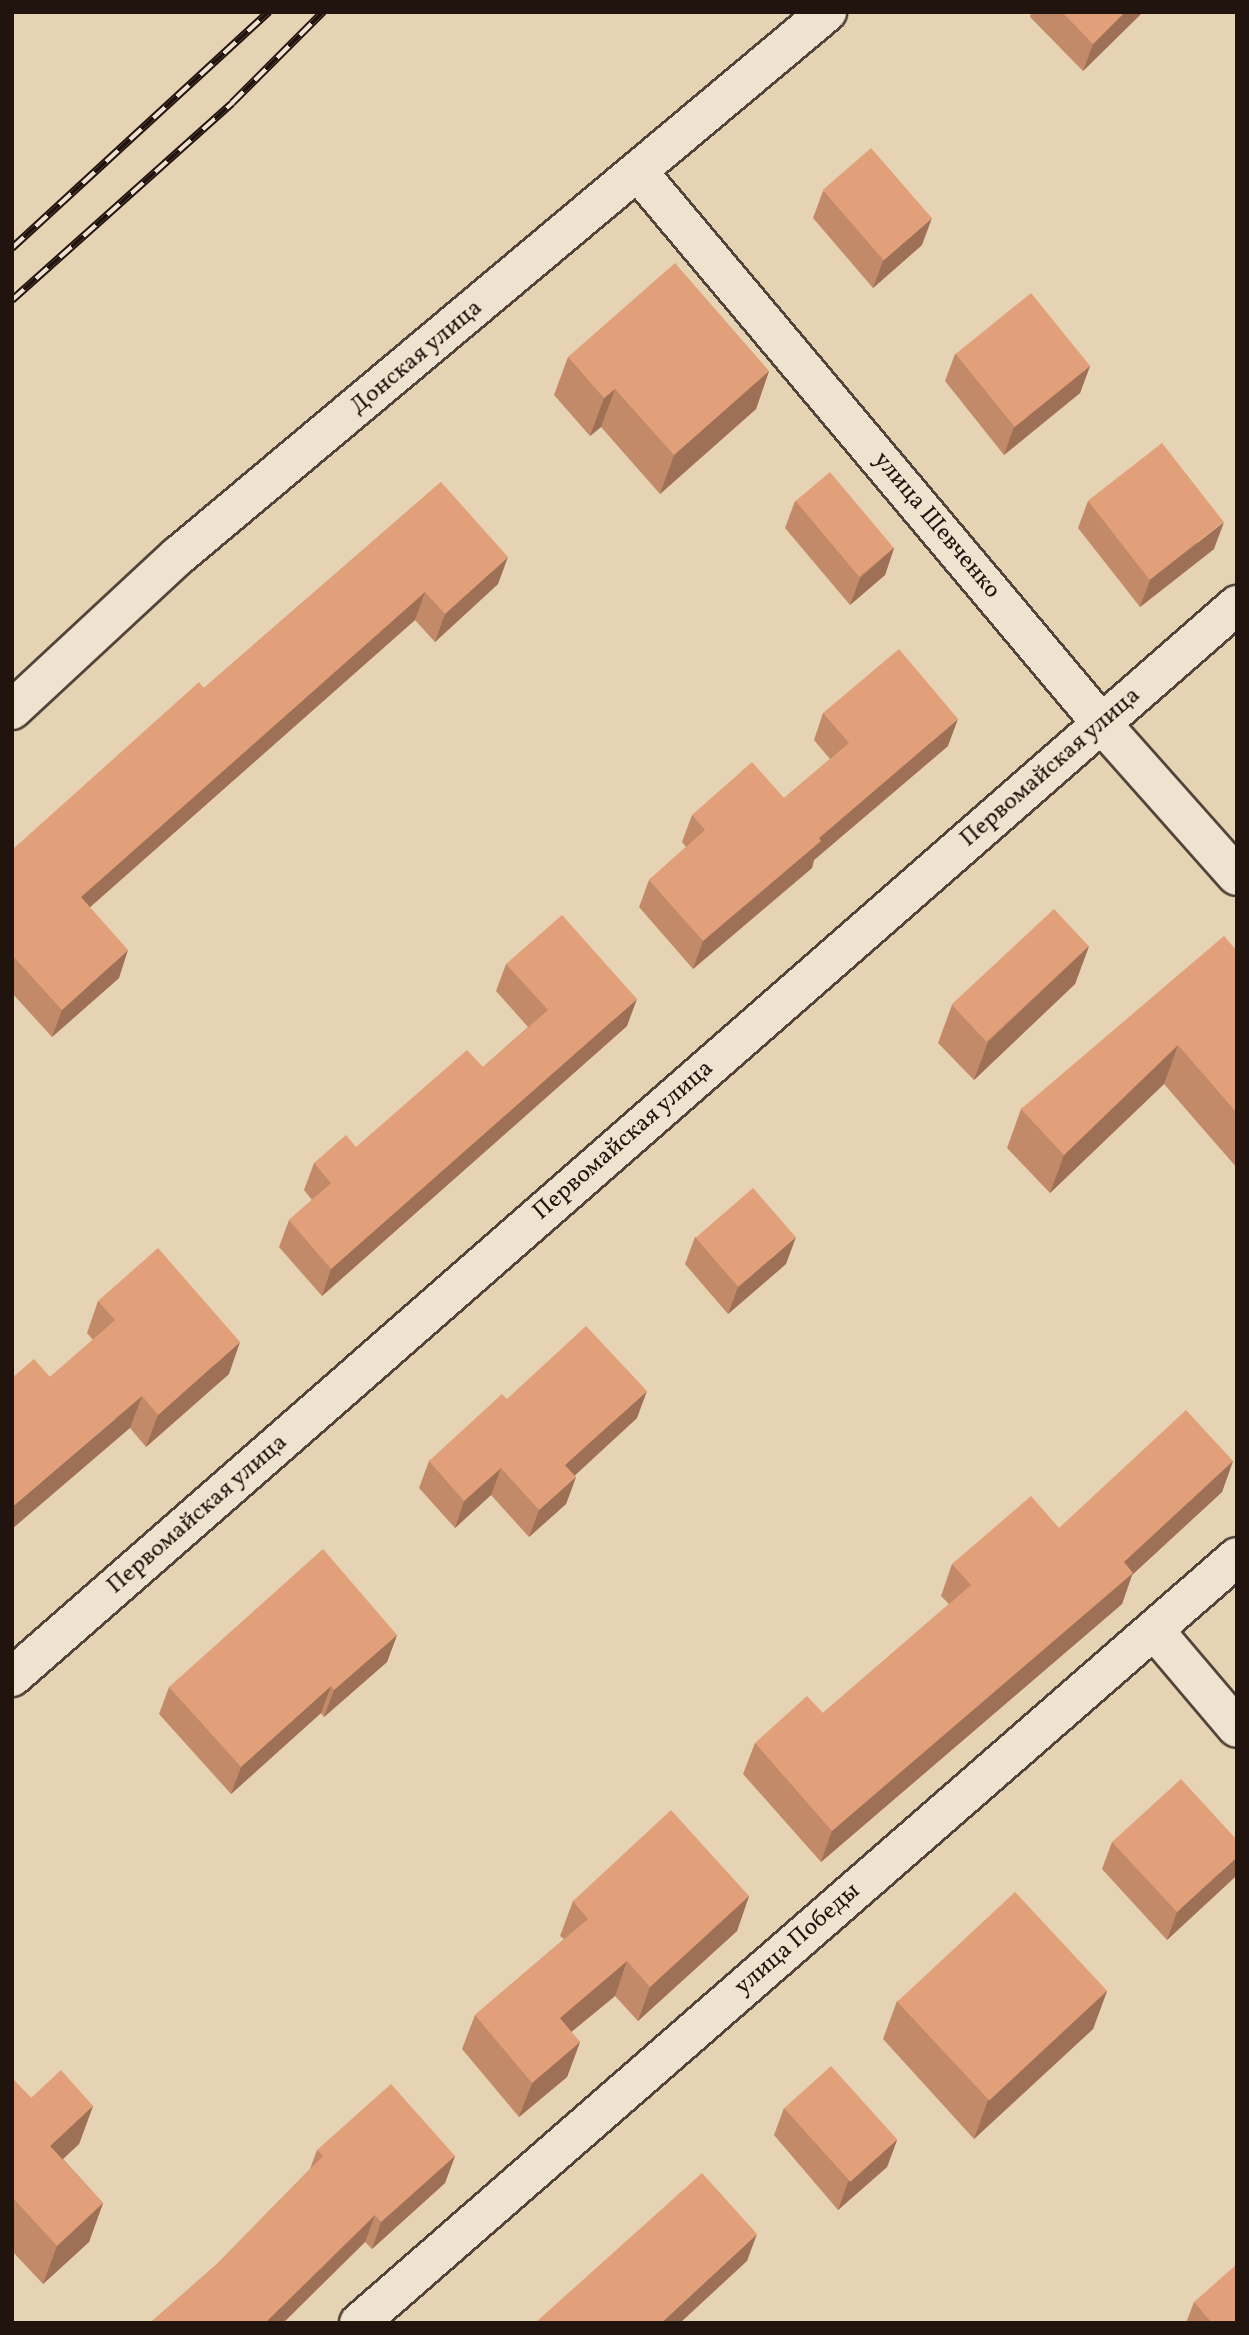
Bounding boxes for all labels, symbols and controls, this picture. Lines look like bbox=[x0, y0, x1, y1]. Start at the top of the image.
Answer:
street label: Донская улица bbox=[345, 294, 489, 422]
street label: улица Шевченко bbox=[866, 447, 1006, 605]
street label: Первомайская улица bbox=[955, 682, 1147, 854]
street label: Первомайская улица bbox=[528, 1055, 720, 1227]
street label: Первомайская улица bbox=[102, 1429, 294, 1601]
street label: улица Победы bbox=[729, 1878, 867, 2002]

